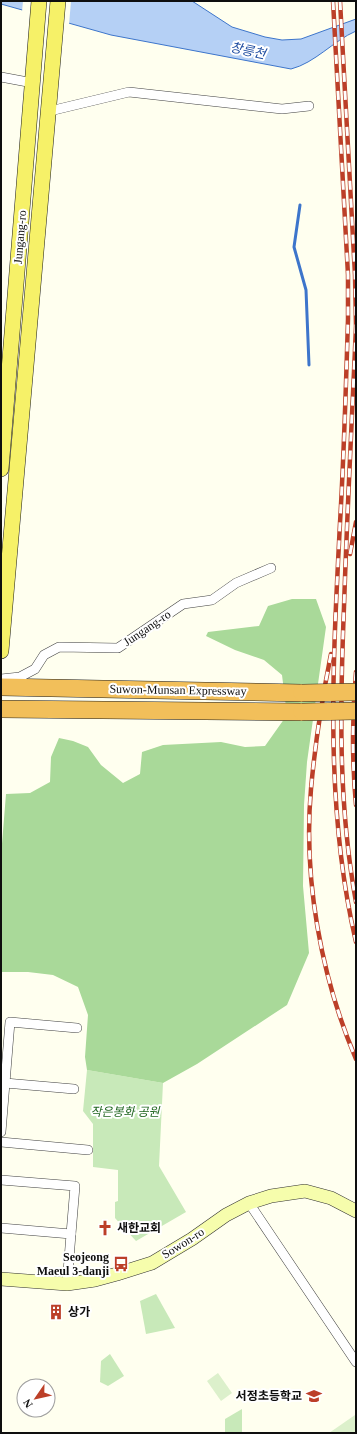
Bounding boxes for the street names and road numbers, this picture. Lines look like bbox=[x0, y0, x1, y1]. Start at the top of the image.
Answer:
street label: Jungang-ro bbox=[11, 209, 29, 265]
street label: Jungang-ro bbox=[121, 607, 173, 649]
street label: Suwon-Munsan Expressway bbox=[109, 682, 247, 698]
street label: Sowon-ro bbox=[159, 1225, 207, 1261]

